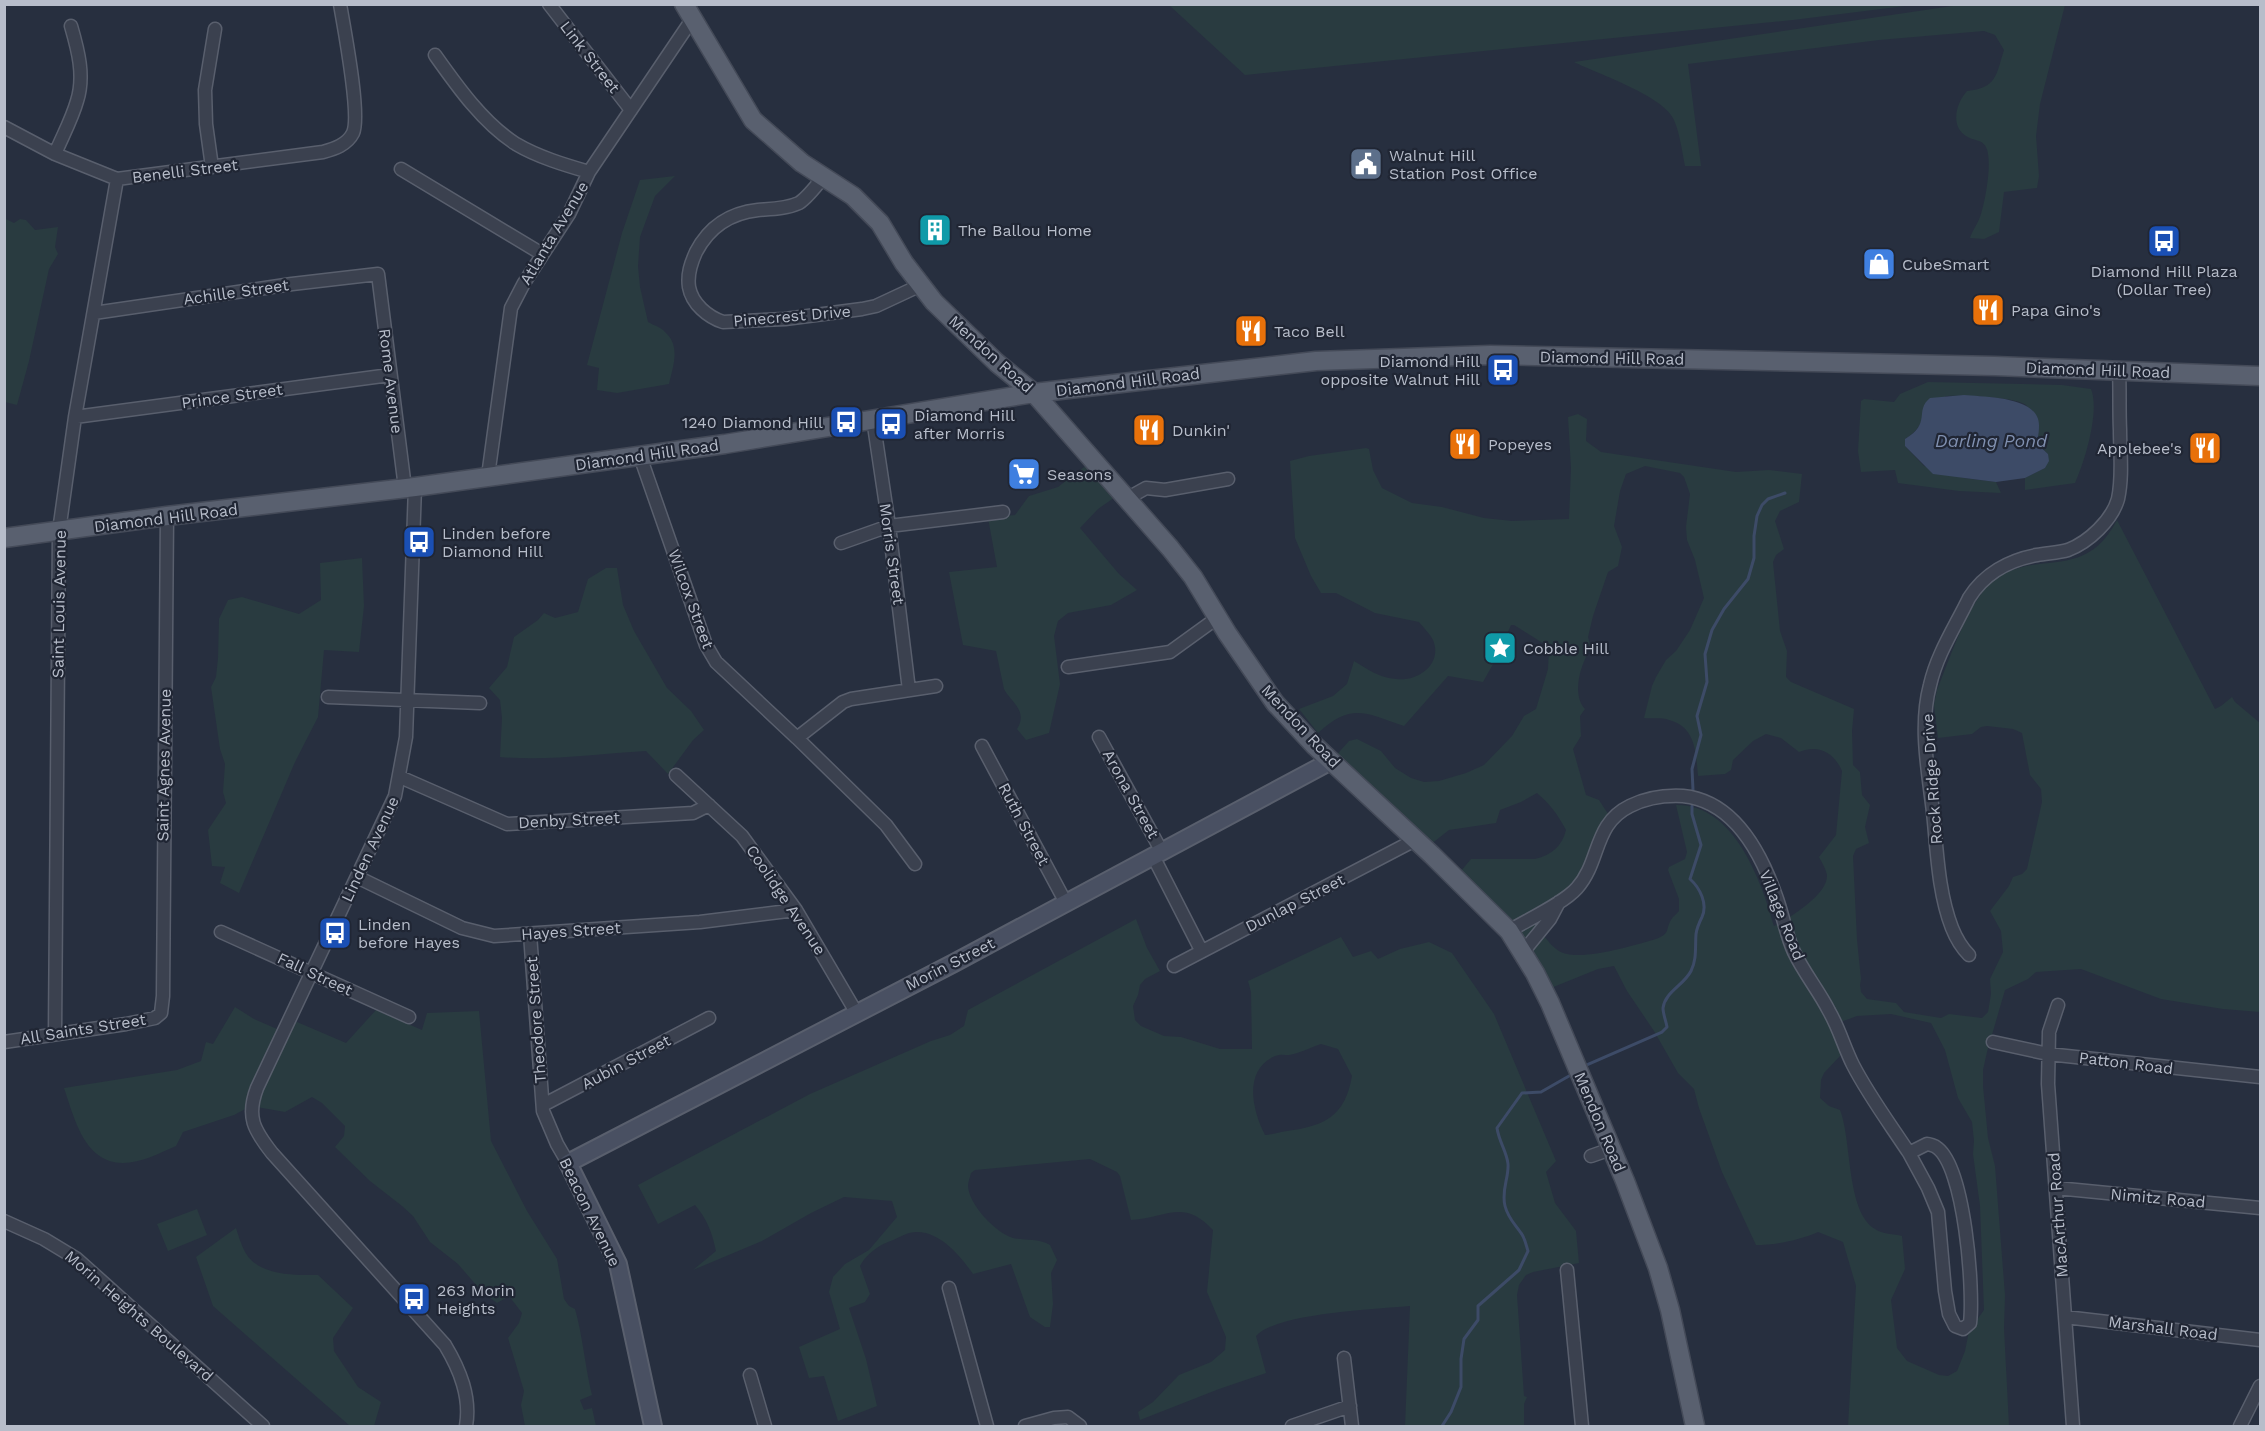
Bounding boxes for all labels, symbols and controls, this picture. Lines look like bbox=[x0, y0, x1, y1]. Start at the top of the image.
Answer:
street label: Link Street bbox=[556, 17, 624, 97]
public building icon: Walnut Hill Station Post Office bbox=[1348, 146, 1384, 182]
place label: Walnut Hill Station Post Office bbox=[1389, 146, 1537, 183]
street label: Benelli Street bbox=[131, 155, 239, 187]
street label: Atlanta Avenue bbox=[516, 178, 592, 288]
building icon: The Ballou Home bbox=[917, 212, 953, 248]
place label: The Ballou Home bbox=[958, 221, 1092, 240]
bus stop icon: Diamond Hill Plaza (Dollar Tree) bbox=[2146, 223, 2182, 259]
shop icon: CubeSmart bbox=[1861, 246, 1897, 282]
place label: CubeSmart bbox=[1902, 255, 1990, 274]
place label: Diamond Hill Plaza (Dollar Tree) bbox=[2090, 262, 2238, 299]
street label: Achille Street bbox=[182, 275, 290, 309]
restaurant icon: Papa Gino's bbox=[1970, 292, 2006, 328]
street label: Pinecrest Drive bbox=[732, 301, 852, 331]
place label: Papa Gino's bbox=[2011, 301, 2101, 320]
street label: Mendon Road bbox=[945, 311, 1037, 397]
restaurant icon: Taco Bell bbox=[1233, 313, 1269, 349]
place label: Taco Bell bbox=[1274, 322, 1345, 341]
street label: Rome Avenue bbox=[375, 327, 407, 435]
street label: Diamond Hill Road bbox=[1539, 347, 1685, 369]
place label: Diamond Hill opposite Walnut Hill bbox=[1321, 352, 1480, 389]
bus stop icon: Diamond Hill opposite Walnut Hill bbox=[1485, 352, 1521, 388]
street label: Diamond Hill Road bbox=[2025, 358, 2171, 382]
street label: Diamond Hill Road bbox=[1055, 364, 1201, 400]
street label: Prince Street bbox=[180, 379, 284, 413]
bus stop icon: 1240 Diamond Hill bbox=[828, 404, 864, 440]
bus stop icon: Diamond Hill after Morris bbox=[873, 406, 909, 442]
place label: Diamond Hill after Morris bbox=[914, 406, 1015, 443]
restaurant icon: Dunkin' bbox=[1131, 412, 1167, 448]
place label: 1240 Diamond Hill bbox=[682, 413, 823, 432]
place label: Dunkin' bbox=[1172, 421, 1230, 440]
restaurant icon: Popeyes bbox=[1447, 426, 1483, 462]
water label: Darling Pond bbox=[1935, 430, 2048, 451]
restaurant icon: Applebee's bbox=[2187, 430, 2223, 466]
place label: Popeyes bbox=[1488, 435, 1552, 454]
street label: Diamond Hill Road bbox=[574, 436, 720, 474]
place label: Applebee's bbox=[2097, 439, 2182, 458]
supermarket icon: Seasons bbox=[1006, 456, 1042, 492]
place label: Seasons bbox=[1047, 465, 1112, 484]
street label: Diamond Hill Road bbox=[93, 500, 239, 536]
street label: Morris Street bbox=[875, 502, 909, 606]
bus stop icon: Linden before Diamond Hill bbox=[401, 524, 437, 560]
place label: Linden before Diamond Hill bbox=[442, 524, 551, 561]
street label: Saint Louis Avenue bbox=[48, 530, 70, 678]
street label: Wilcox Street bbox=[664, 547, 718, 652]
place icon: Cobble Hill bbox=[1482, 630, 1518, 666]
place label: Cobble Hill bbox=[1523, 639, 1609, 658]
street label: Mendon Road bbox=[1258, 680, 1344, 772]
street label: Saint Agnes Avenue bbox=[153, 688, 175, 842]
street label: Rock Ridge Drive bbox=[1918, 713, 1946, 845]
street label: Arona Street bbox=[1099, 746, 1163, 842]
street label: Ruth Street bbox=[994, 780, 1054, 869]
street label: Linden Avenue bbox=[337, 793, 403, 905]
street label: Denby Street bbox=[518, 808, 621, 832]
street label: Coolidge Avenue bbox=[742, 841, 830, 959]
street label: Village Road bbox=[1755, 867, 1809, 963]
street label: Dunlap Street bbox=[1242, 870, 1348, 936]
bus stop icon: Linden before Hayes bbox=[317, 915, 353, 951]
place label: Linden before Hayes bbox=[358, 915, 460, 952]
street label: Hayes Street bbox=[521, 918, 622, 944]
street label: Morin Street bbox=[902, 933, 998, 995]
street label: Fall Street bbox=[274, 948, 356, 1000]
street label: Theodore Street bbox=[522, 956, 550, 1084]
street label: All Saints Street bbox=[19, 1010, 148, 1048]
street label: Aubin Street bbox=[578, 1030, 674, 1093]
street label: Patton Road bbox=[2078, 1048, 2174, 1078]
street label: Mendon Road bbox=[1570, 1069, 1630, 1175]
street label: MacArthur Road bbox=[2044, 1152, 2072, 1278]
street label: Beacon Avenue bbox=[555, 1155, 625, 1269]
street label: Nimitz Road bbox=[2110, 1184, 2206, 1212]
street label: Morin Heights Boulevard bbox=[61, 1246, 217, 1386]
bus stop icon: 263 Morin Heights bbox=[396, 1281, 432, 1317]
place label: 263 Morin Heights bbox=[437, 1281, 515, 1318]
street label: Marshall Road bbox=[2107, 1312, 2219, 1344]

